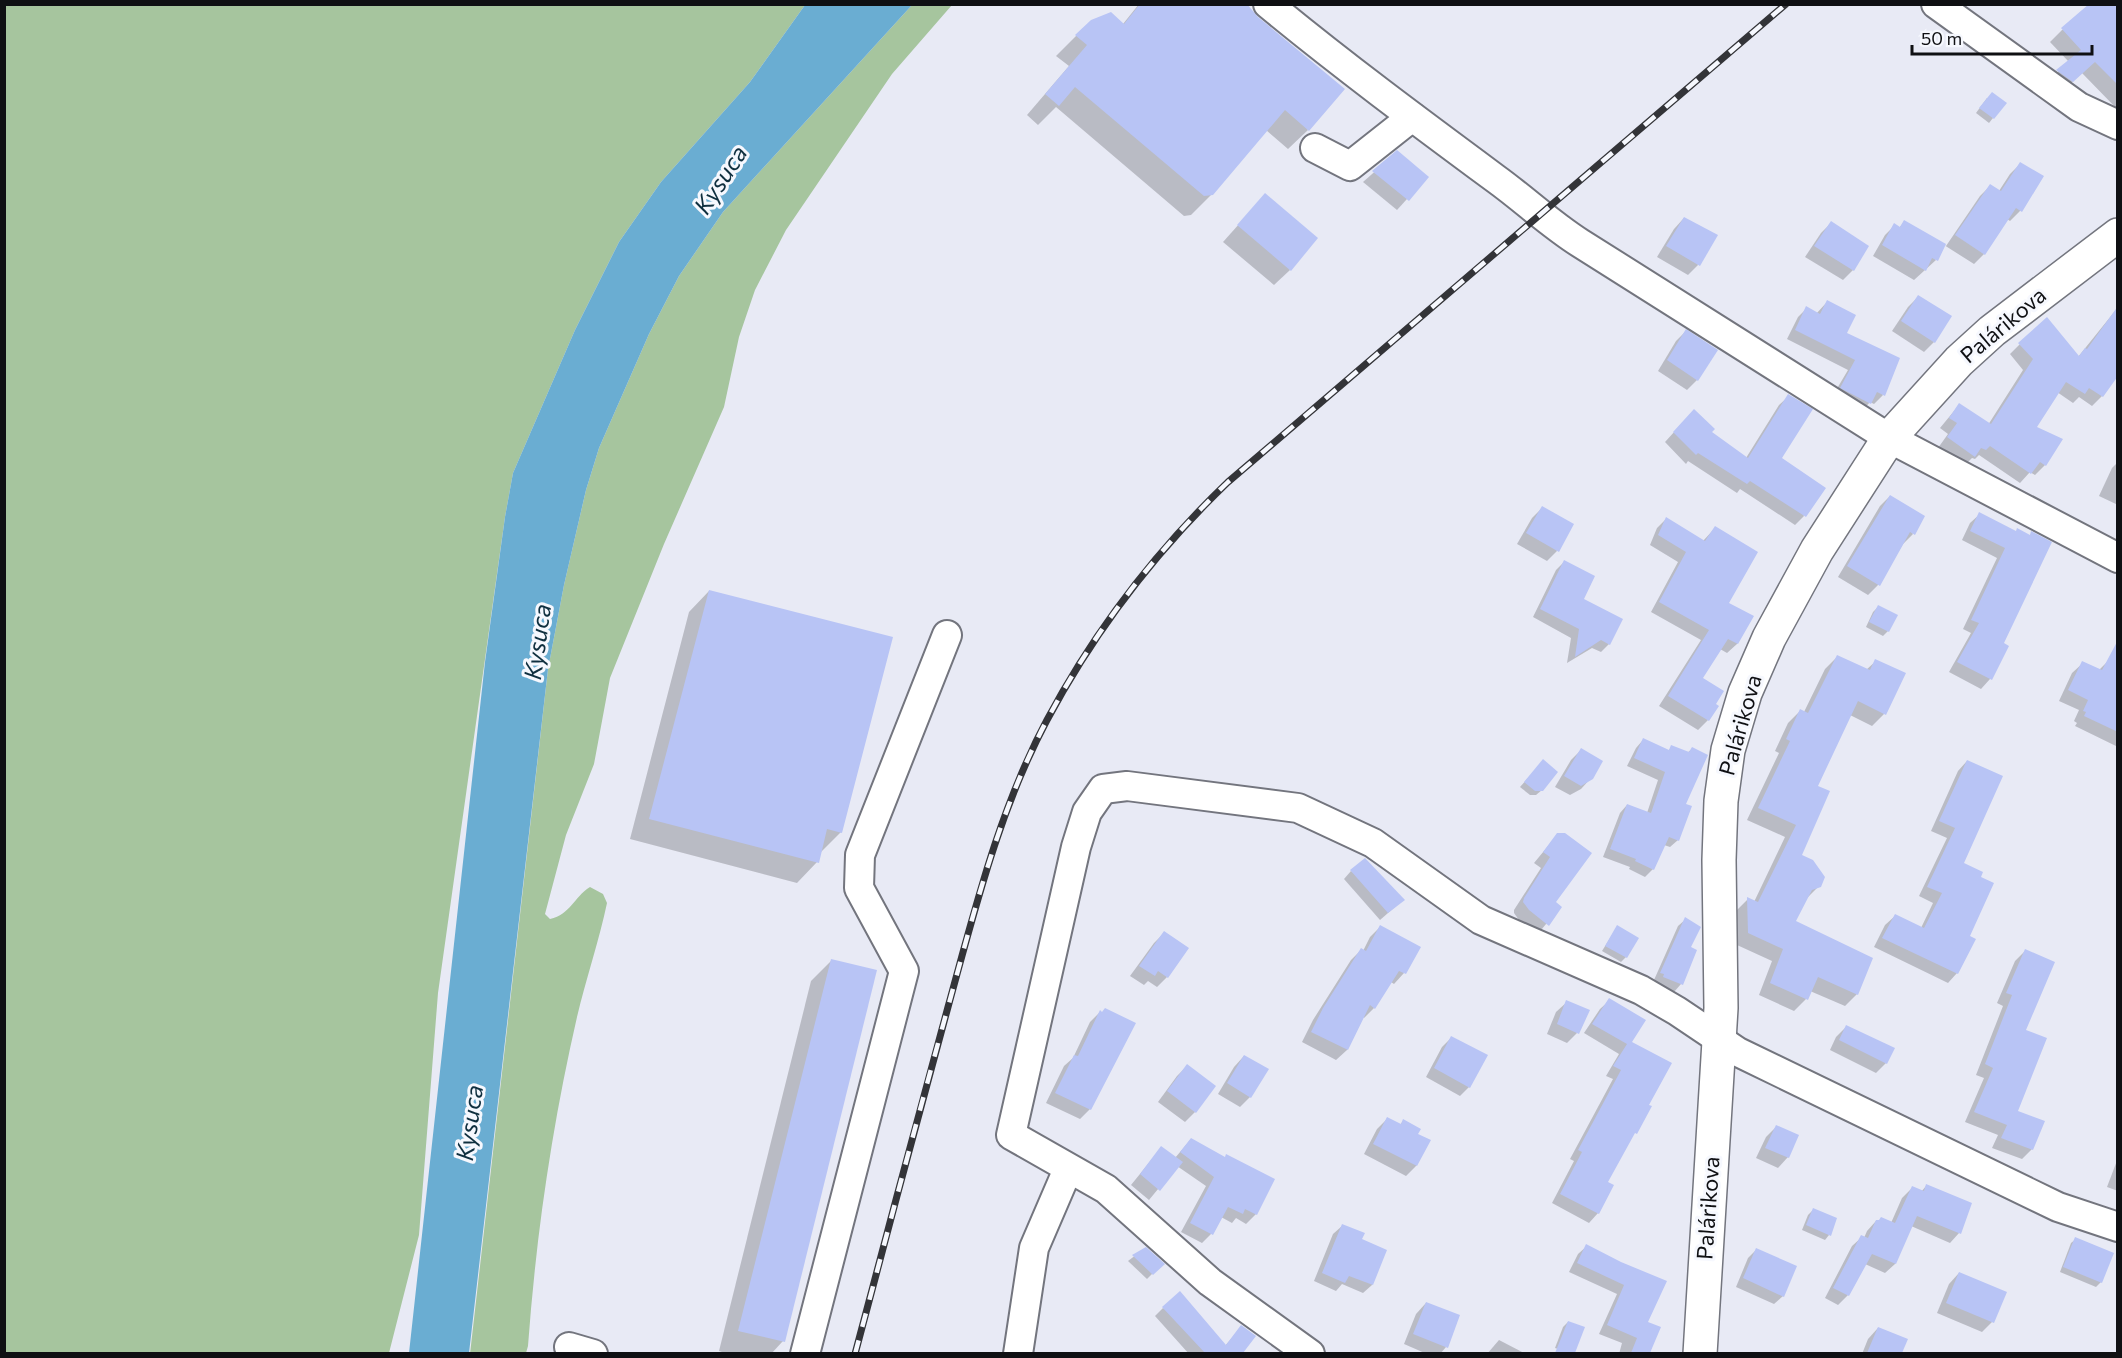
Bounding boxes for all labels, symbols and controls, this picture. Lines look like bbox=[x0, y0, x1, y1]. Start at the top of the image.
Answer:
scale bar bbox=[1912, 18, 2092, 56]
text: 50 m bbox=[1921, 27, 1962, 49]
water label: Kysuca bbox=[687, 139, 753, 219]
street label: Palárikova bbox=[1954, 281, 2051, 368]
water label: Kysuca bbox=[517, 602, 556, 681]
street label: Palárikova bbox=[1712, 671, 1767, 778]
water label: Kysuca bbox=[449, 1083, 488, 1162]
street label: Palárikova bbox=[1690, 1155, 1725, 1261]

